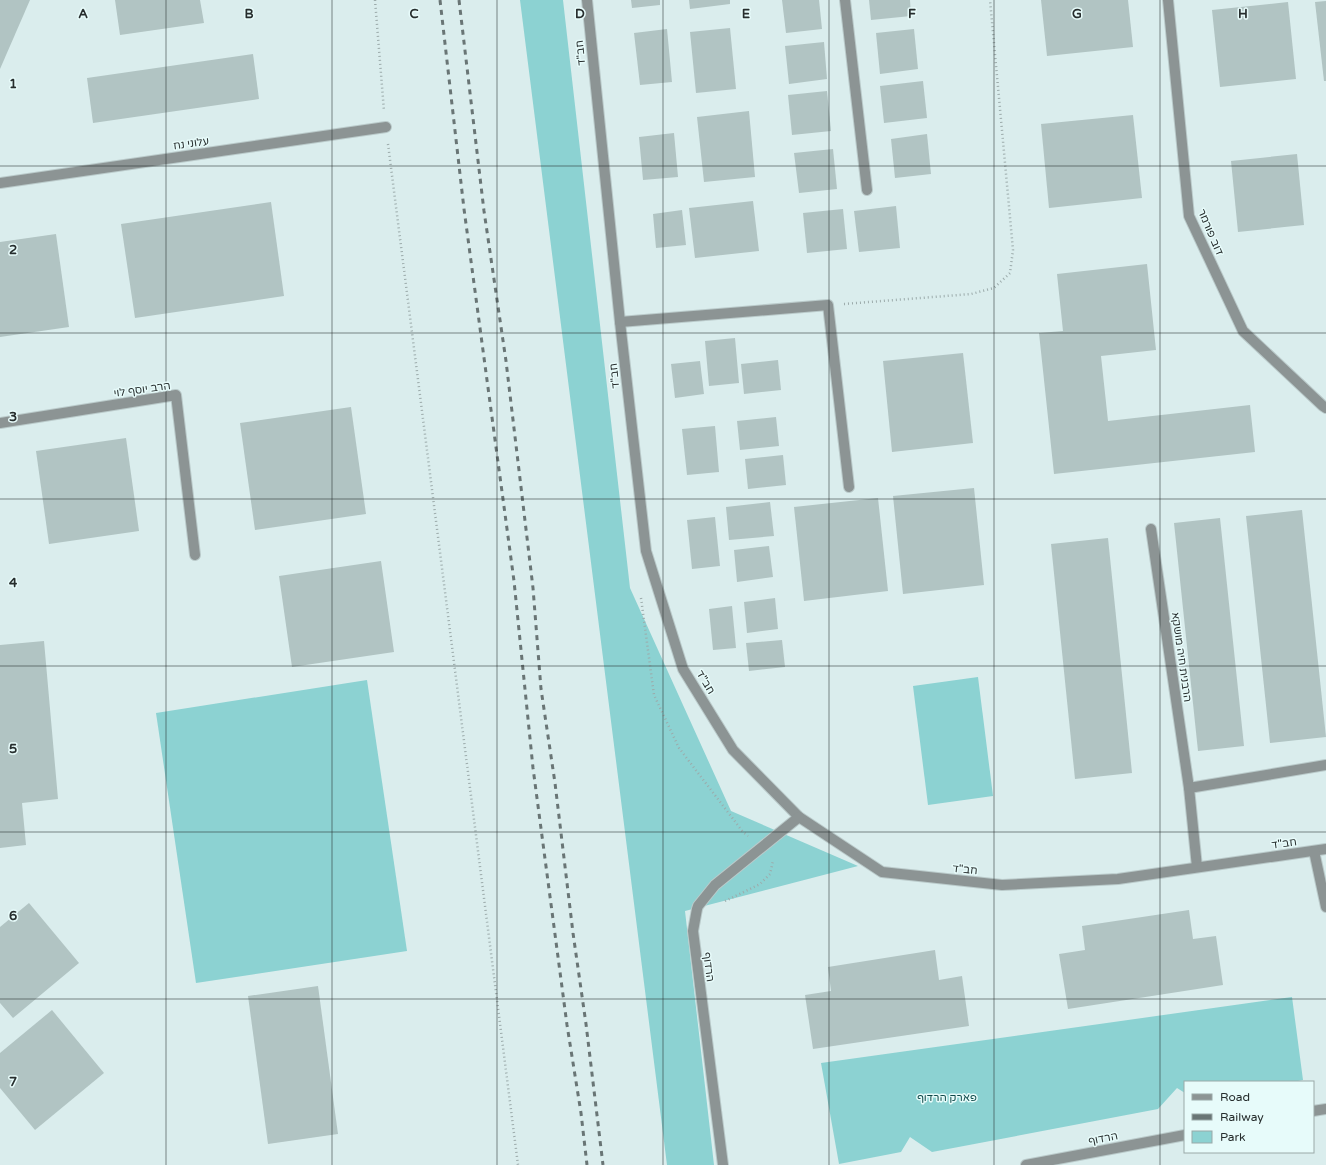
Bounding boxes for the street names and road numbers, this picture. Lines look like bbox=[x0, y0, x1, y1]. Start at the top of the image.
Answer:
street label: חב"ד bbox=[573, 40, 588, 66]
street label: עלוני נח bbox=[172, 135, 210, 152]
street label: דוב פורמר bbox=[1195, 207, 1226, 257]
street label: חב"ד bbox=[607, 363, 622, 389]
street label: הרב יוסף לוי bbox=[113, 379, 171, 400]
street label: הרבנית חיה מושקא bbox=[1169, 611, 1194, 703]
street label: חב"ד bbox=[693, 668, 718, 697]
street label: חב"ד bbox=[1271, 835, 1298, 852]
street label: חב"ד bbox=[952, 862, 978, 877]
street label: הרדוף bbox=[700, 952, 717, 983]
street label: הרדוף bbox=[1087, 1129, 1119, 1148]

